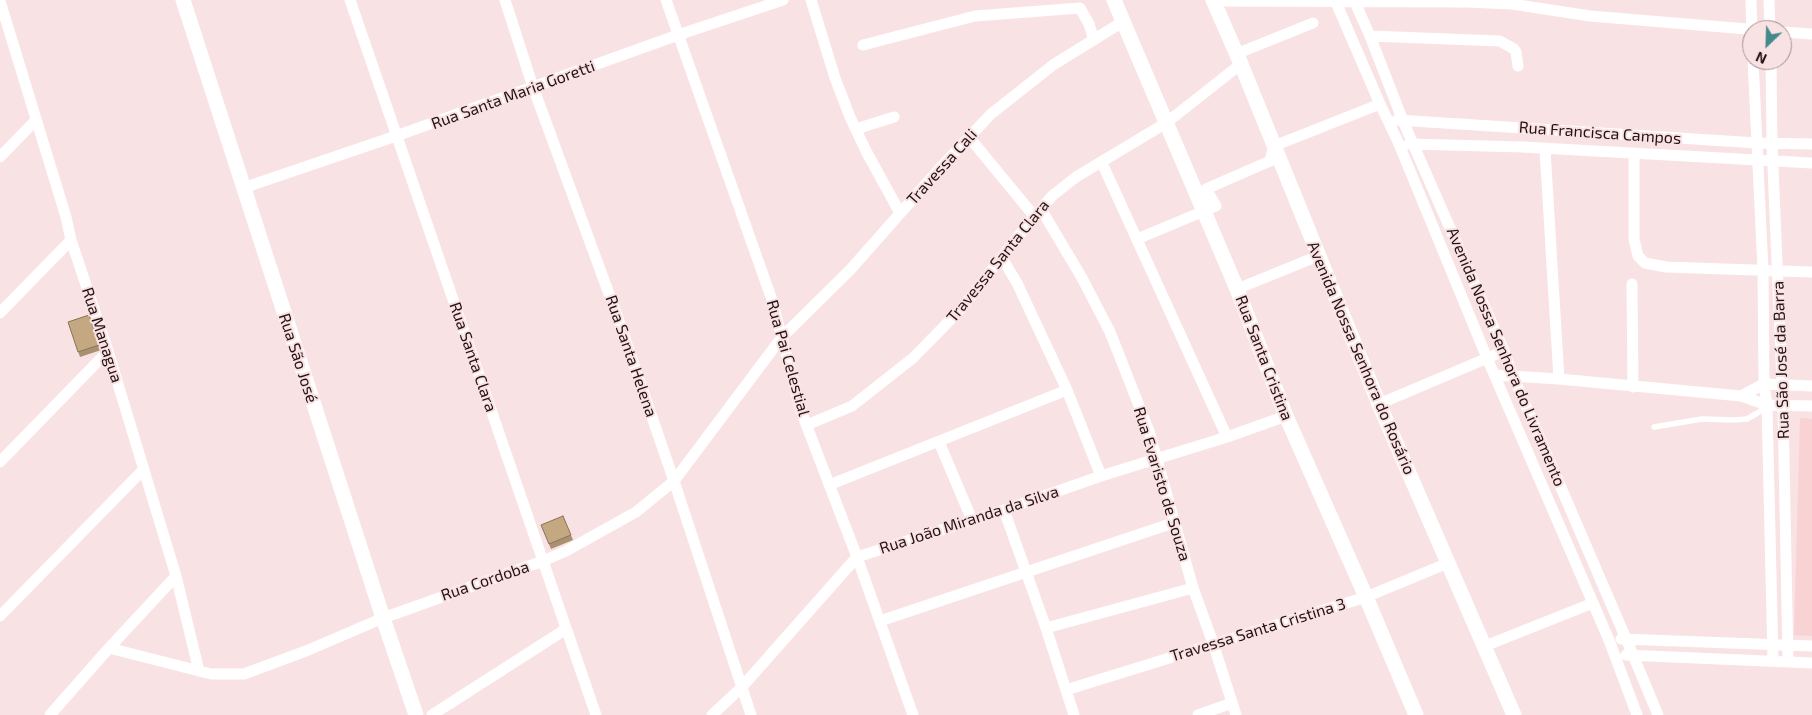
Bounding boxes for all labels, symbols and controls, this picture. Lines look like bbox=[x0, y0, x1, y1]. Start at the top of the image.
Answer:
north arrow bbox=[1742, 20, 1792, 70]
text: N bbox=[1753, 48, 1769, 68]
street label: Rua Santa Maria Goretti bbox=[429, 56, 597, 134]
street label: Rua Francisca Campos bbox=[1518, 118, 1682, 148]
street label: Travessa Cali bbox=[903, 125, 981, 209]
street label: Travessa Santa Clara bbox=[943, 196, 1053, 326]
street label: Avenida Nossa Senhora do Livramento bbox=[1443, 225, 1569, 489]
street label: Avenida Nossa Senhora do Rosário bbox=[1303, 239, 1419, 477]
street label: Rua São José da Barra bbox=[1769, 280, 1793, 440]
street label: Rua Managua bbox=[78, 285, 126, 385]
street label: Rua Santa Helena bbox=[601, 293, 661, 419]
street label: Rua Santa Cristina bbox=[1231, 293, 1297, 423]
street label: Rua Pai Celestial bbox=[762, 298, 814, 418]
street label: Rua Santa Clara bbox=[445, 300, 501, 414]
street label: Rua São José bbox=[274, 311, 322, 405]
street label: Rua Evaristo de Souza bbox=[1129, 405, 1195, 563]
street label: Rua João Miranda da Silva bbox=[877, 482, 1061, 558]
street label: Rua Cordoba bbox=[438, 557, 532, 605]
street label: Travessa Santa Cristina 3 bbox=[1168, 594, 1348, 666]

